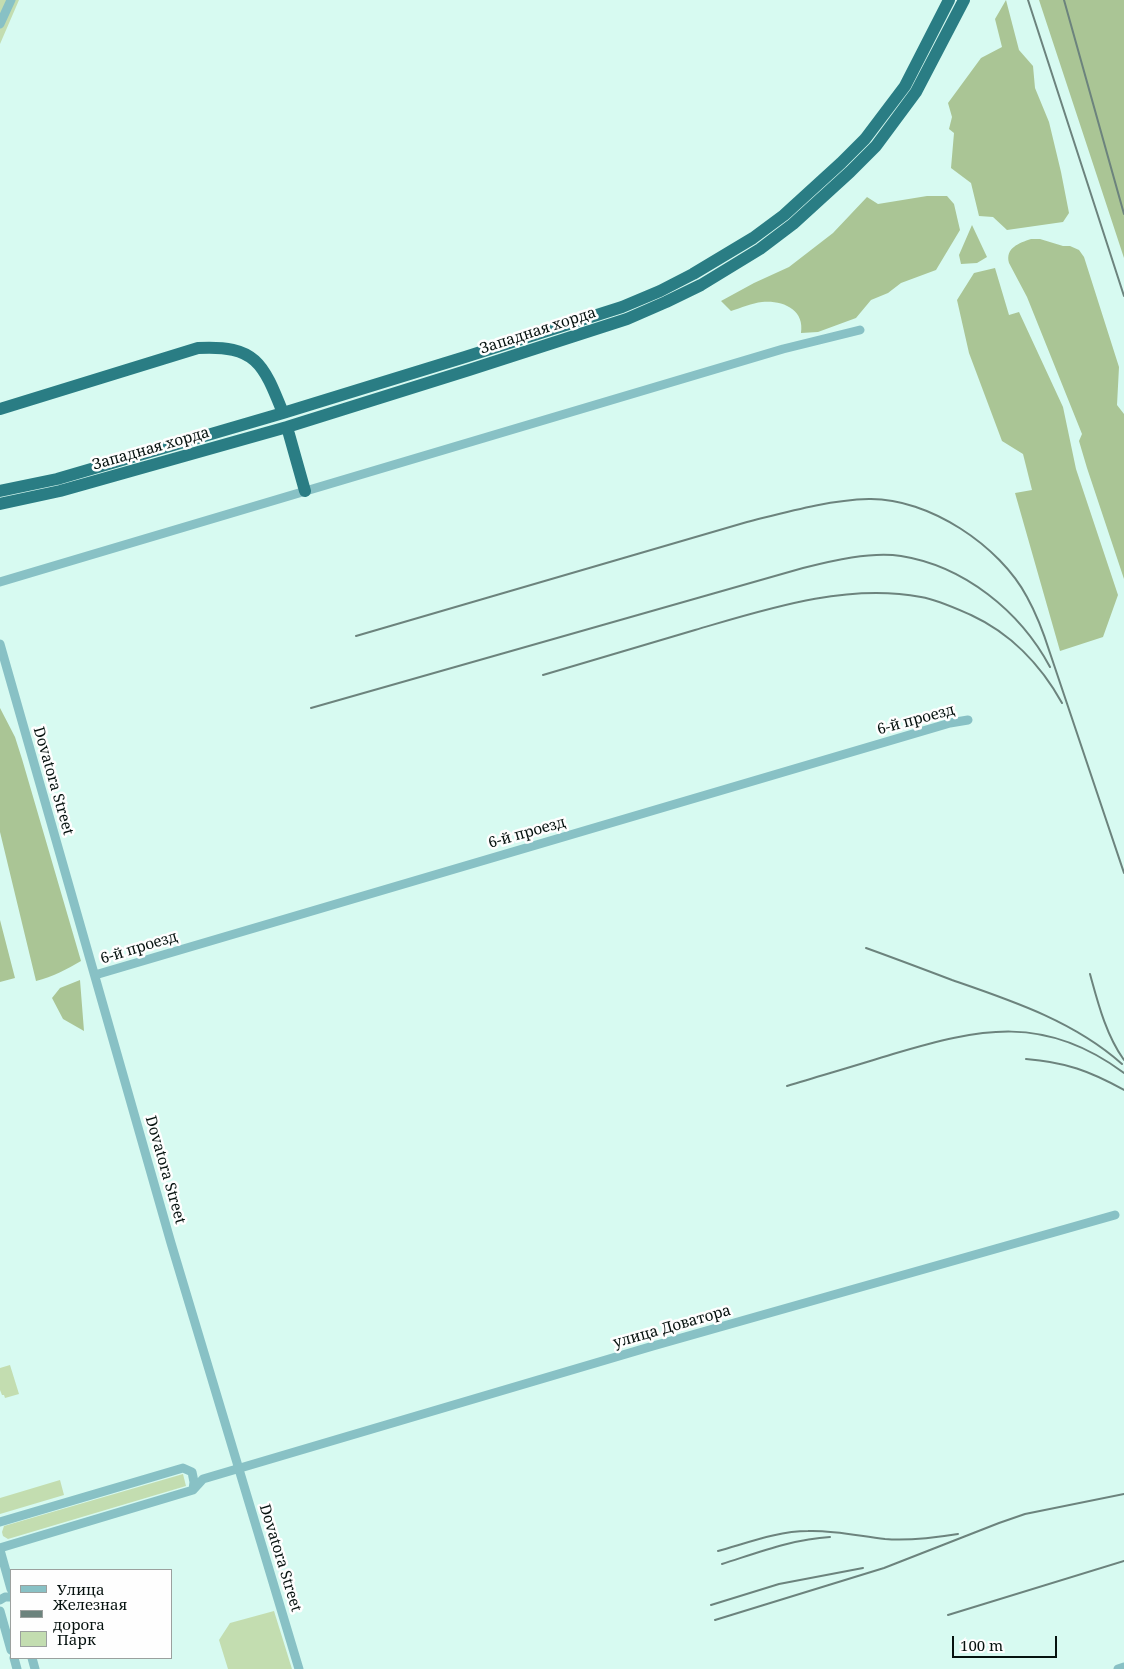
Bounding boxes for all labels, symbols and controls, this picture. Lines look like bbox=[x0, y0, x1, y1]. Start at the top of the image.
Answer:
street label: Западная хорда bbox=[478, 304, 598, 358]
street label: Западная хорда bbox=[90, 424, 212, 474]
street label: 6-й проезд bbox=[875, 701, 957, 739]
street label: Dovatora Street bbox=[29, 725, 77, 837]
street label: 6-й проезд bbox=[486, 813, 568, 853]
street label: 6-й проезд bbox=[98, 928, 180, 968]
street label: Dovatora Street bbox=[141, 1114, 189, 1226]
street label: улица Доватора bbox=[611, 1302, 733, 1352]
street label: Dovatora Street bbox=[255, 1502, 305, 1614]
legend bbox=[10, 1569, 172, 1659]
text: Улица bbox=[57, 1579, 105, 1599]
text: Железная дорога bbox=[53, 1594, 127, 1634]
scale bar bbox=[954, 1626, 1059, 1658]
text: Парк bbox=[57, 1629, 96, 1649]
text: 100 m bbox=[960, 1635, 1003, 1655]

